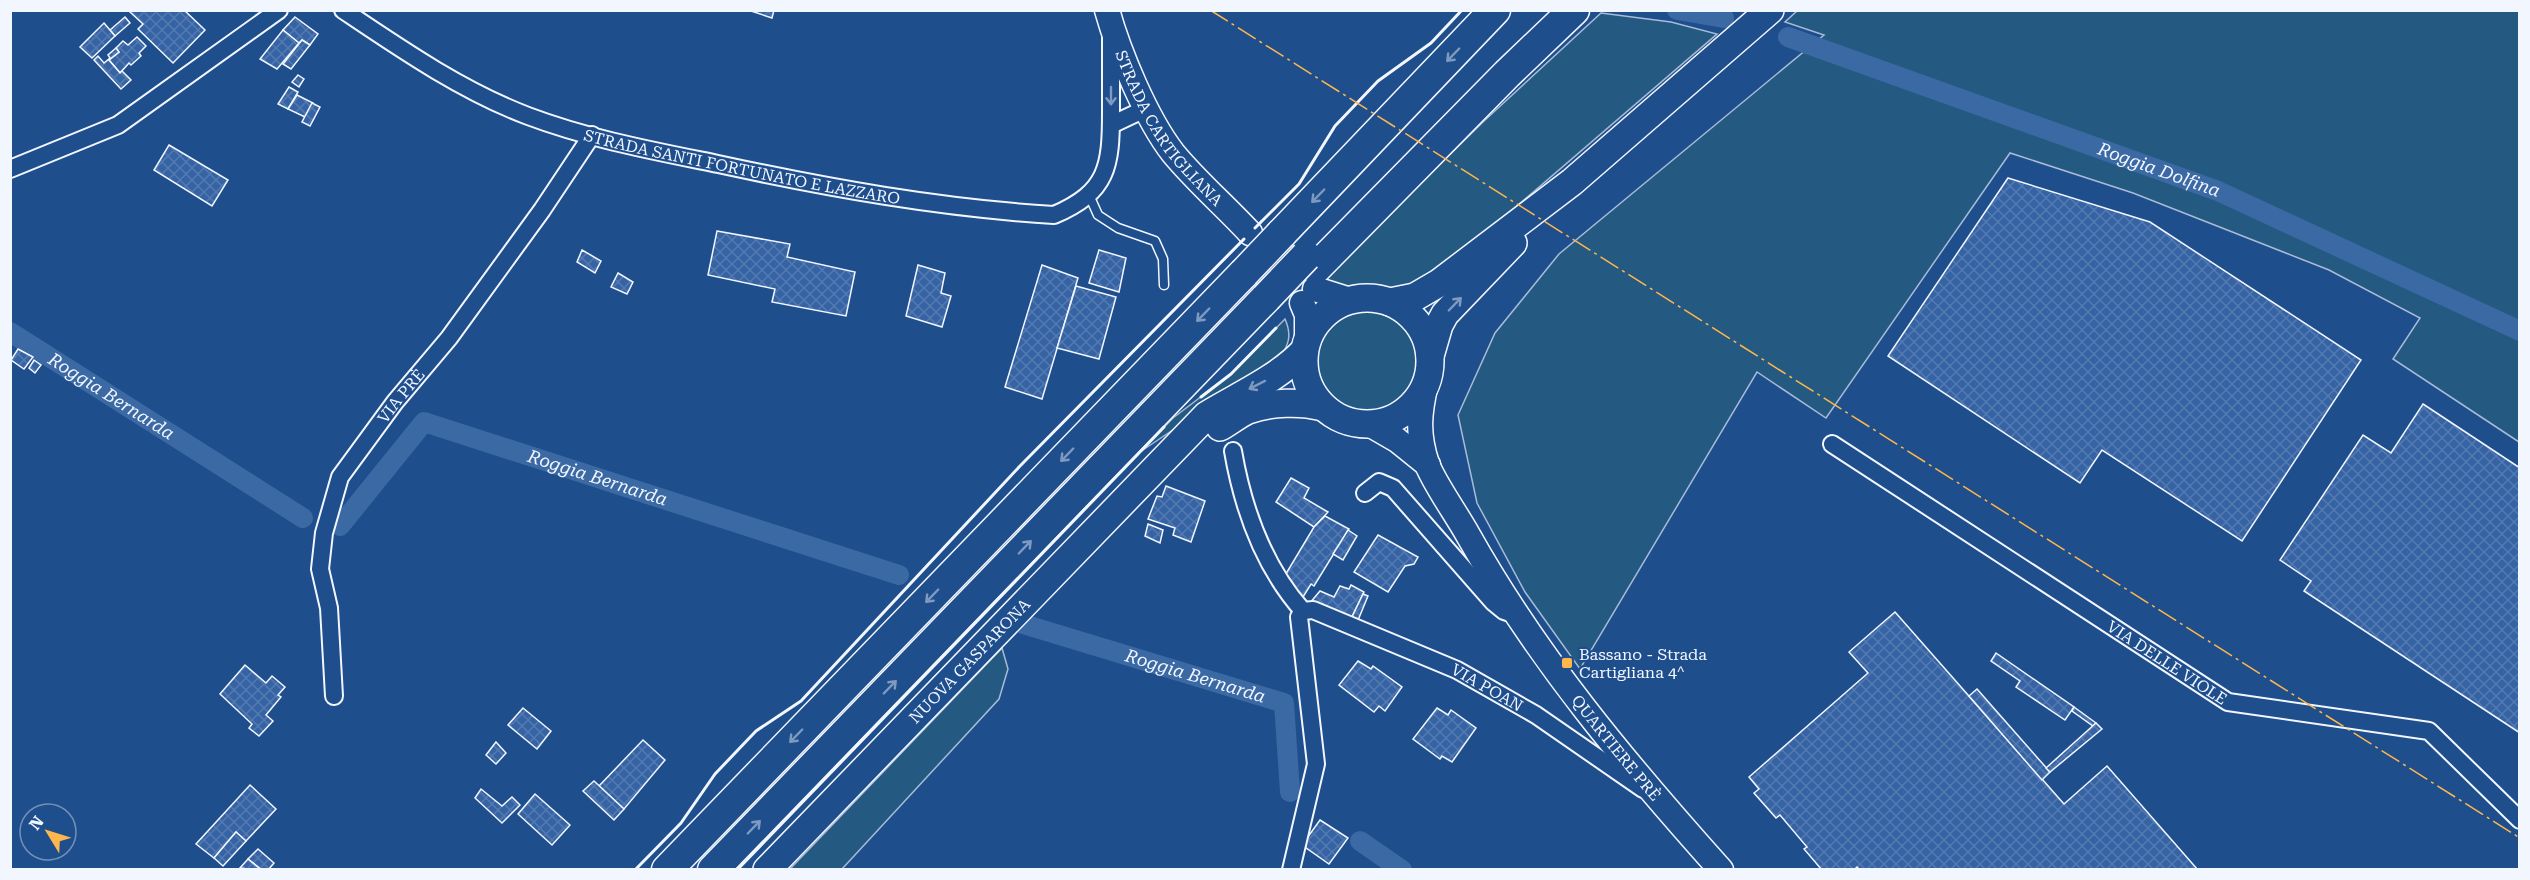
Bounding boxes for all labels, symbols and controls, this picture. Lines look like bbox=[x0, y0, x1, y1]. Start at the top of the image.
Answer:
one-way arrow bbox=[1446, 47, 1460, 62]
street label: STRADA CARTIGLIANA bbox=[1111, 48, 1227, 210]
one-way arrow bbox=[1105, 85, 1117, 105]
street label: STRADA SANTI FORTUNATO E LAZZARO bbox=[582, 126, 901, 208]
water label: Roggia Dolfina bbox=[2094, 137, 2223, 201]
one-way arrow bbox=[1311, 188, 1325, 203]
one-way arrow bbox=[1448, 296, 1462, 311]
one-way arrow bbox=[1196, 308, 1210, 323]
water label: Roggia Bernarda bbox=[44, 348, 179, 444]
street label: VIA PRÈ bbox=[374, 365, 429, 427]
one-way arrow bbox=[1249, 380, 1267, 391]
water label: Roggia Bernarda bbox=[524, 445, 670, 510]
one-way arrow bbox=[1060, 448, 1075, 463]
one-way arrow bbox=[1018, 539, 1032, 554]
one-way arrow bbox=[925, 588, 939, 603]
street label: NUOVA GASPARONA bbox=[905, 594, 1035, 727]
street label: VIA DELLE VIOLE bbox=[2103, 617, 2230, 709]
water label: Roggia Bernarda bbox=[1122, 644, 1268, 707]
place label: Bassano - Strada Cartigliana 4^ bbox=[1579, 645, 1707, 682]
marker: Bassano - Strada Cartigliana 4^ bbox=[1560, 656, 1574, 670]
street label: VIA POAN bbox=[1448, 660, 1526, 716]
one-way arrow bbox=[882, 680, 897, 695]
street label: QUARTIERE PRÈ bbox=[1567, 691, 1665, 805]
one-way arrow bbox=[789, 728, 804, 743]
north arrow bbox=[18, 802, 78, 862]
text: N bbox=[25, 812, 48, 834]
one-way arrow bbox=[747, 820, 761, 835]

